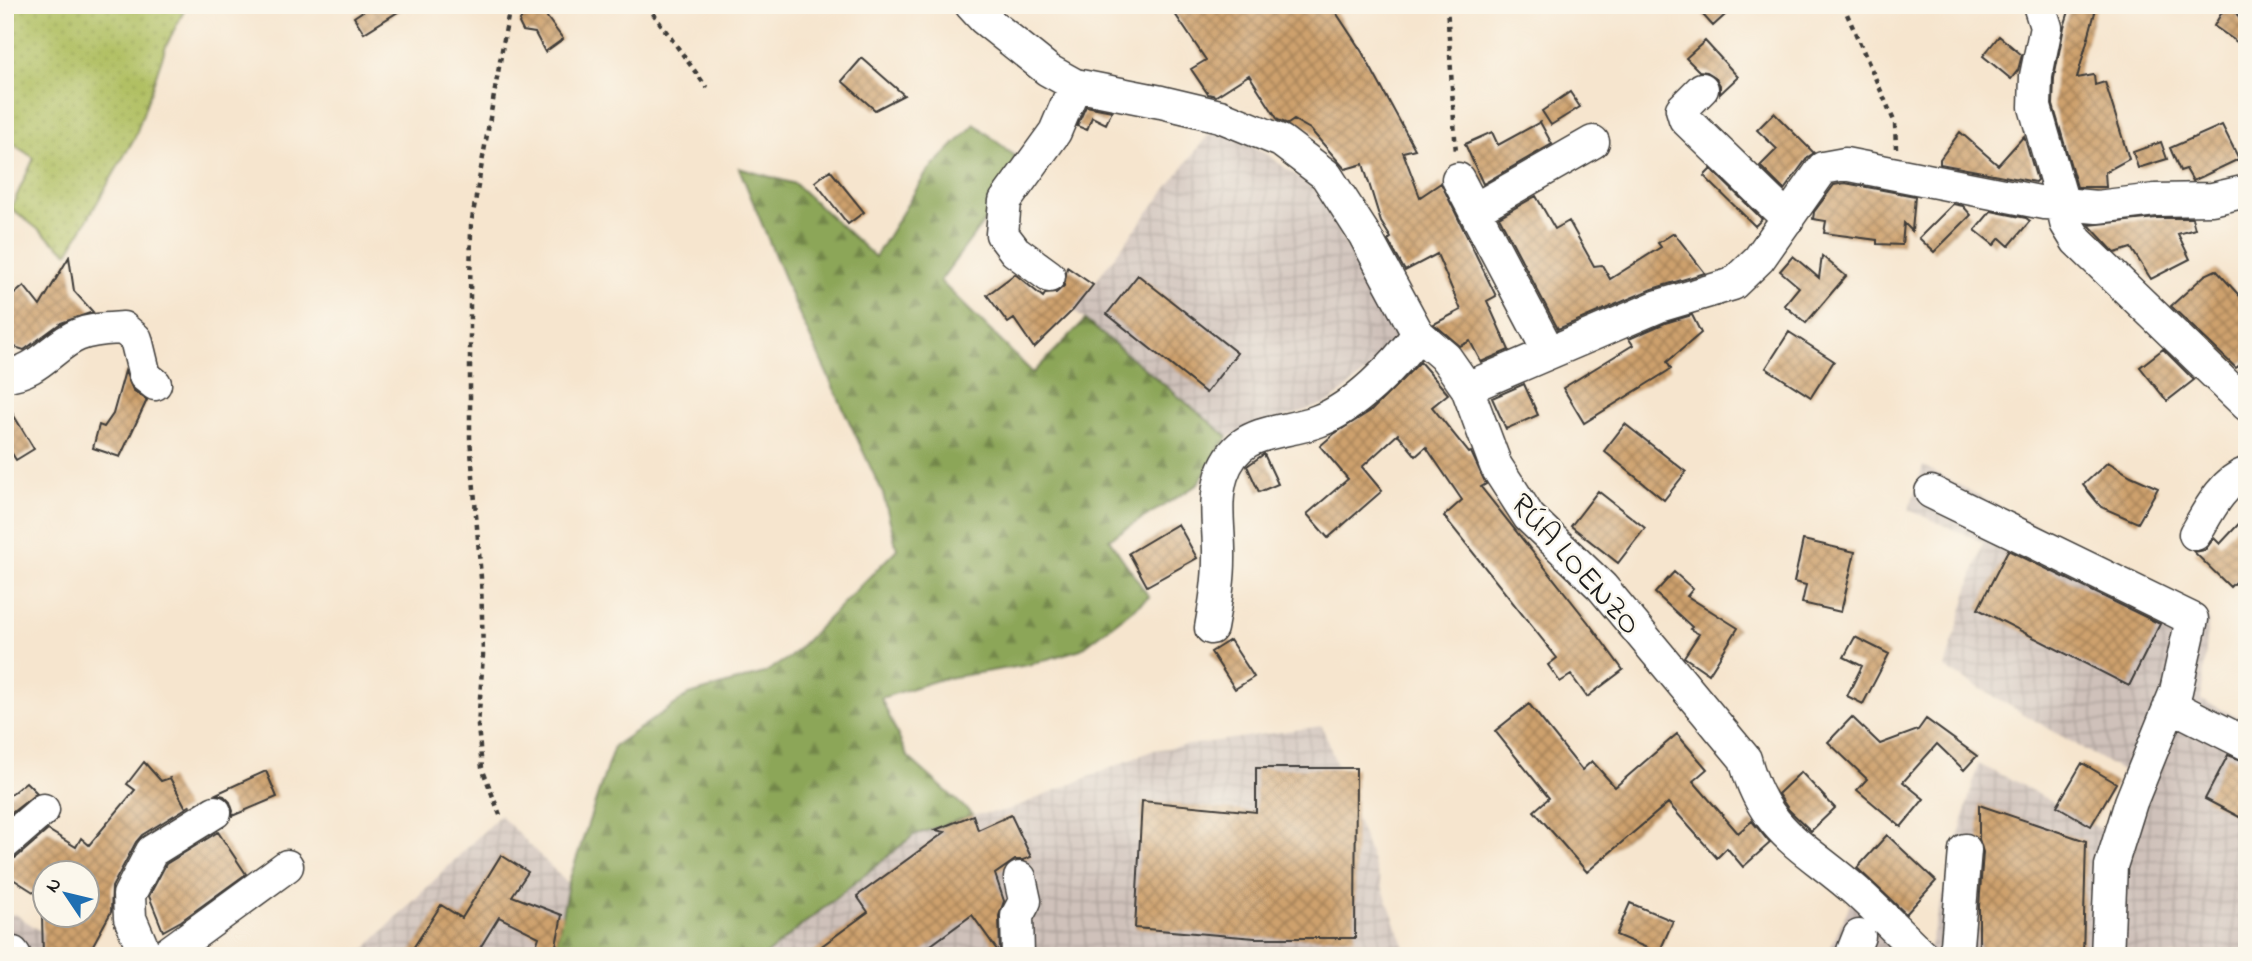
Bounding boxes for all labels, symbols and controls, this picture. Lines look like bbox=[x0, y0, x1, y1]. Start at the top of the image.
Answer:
street label: RÚA LOENZO bbox=[1498, 484, 1651, 647]
north arrow bbox=[32, 860, 102, 930]
text: N bbox=[39, 873, 69, 899]

